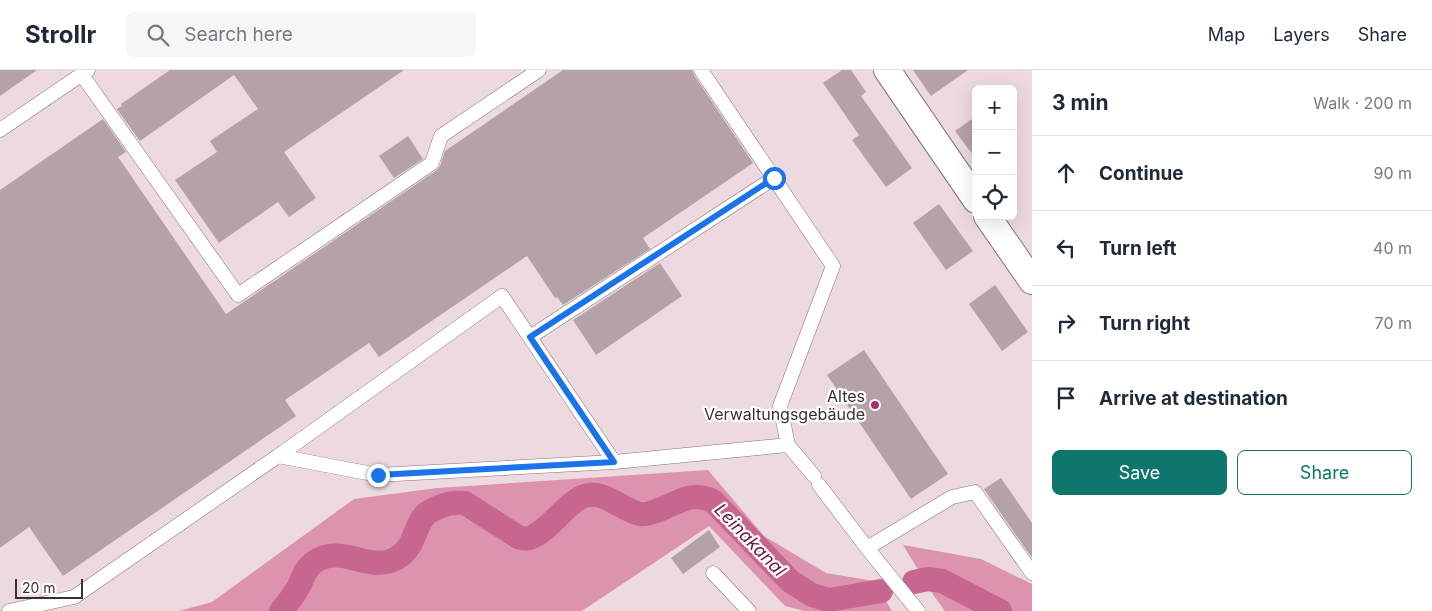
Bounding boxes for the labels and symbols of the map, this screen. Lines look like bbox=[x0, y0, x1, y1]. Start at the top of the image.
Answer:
route start bbox=[763, 167, 786, 190]
place label: Altes Verwaltungsgebäude bbox=[704, 386, 865, 424]
marker: Altes Verwaltungsgebäude bbox=[869, 399, 881, 411]
route end bbox=[367, 464, 390, 487]
water label: Leinakanal bbox=[710, 499, 791, 581]
scale bar bbox=[15, 576, 82, 599]

